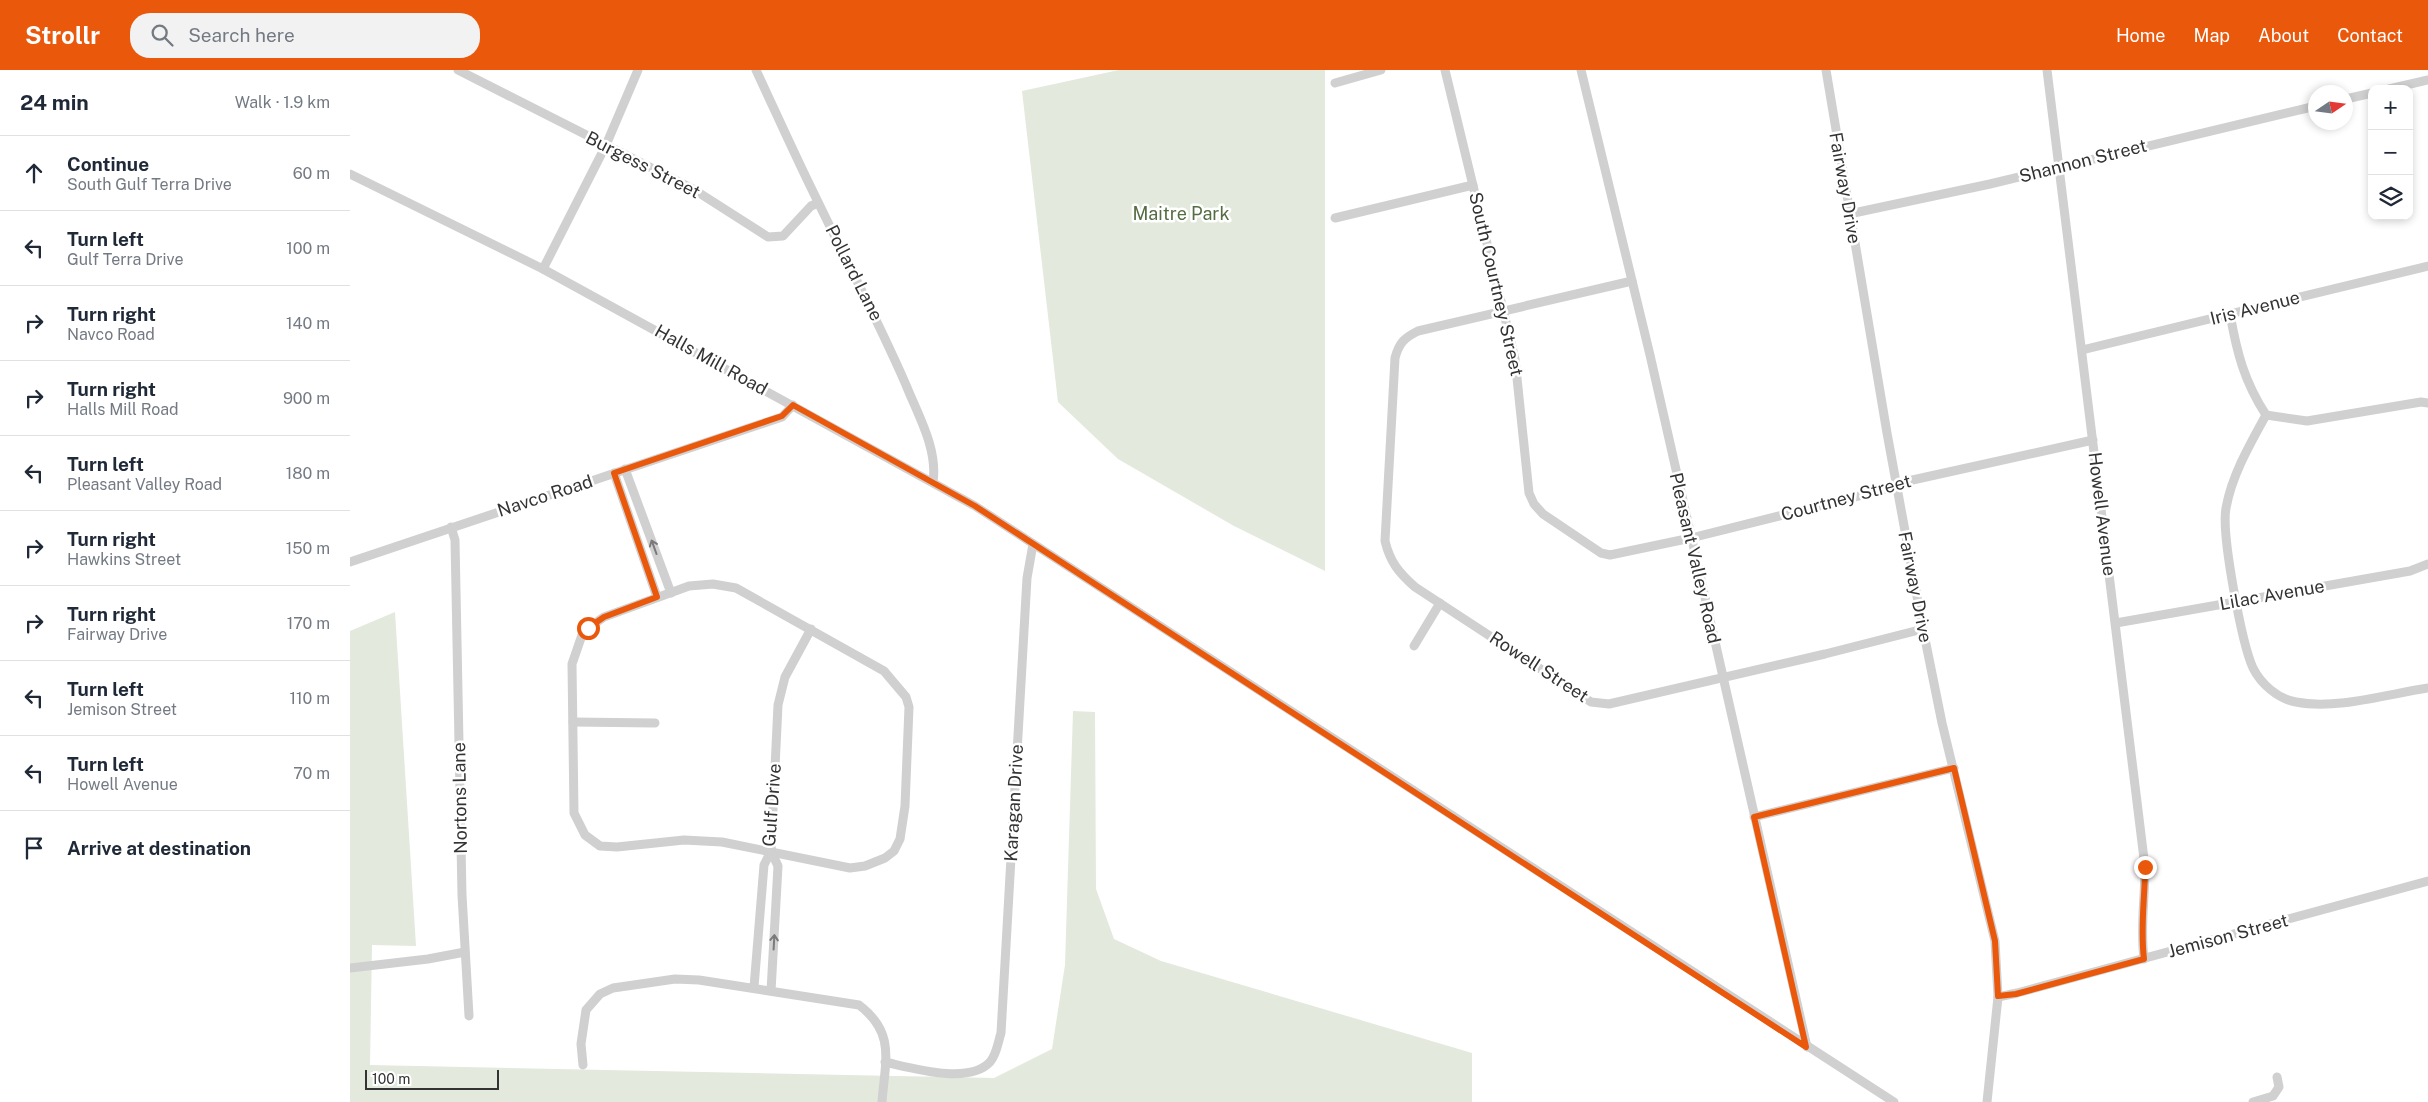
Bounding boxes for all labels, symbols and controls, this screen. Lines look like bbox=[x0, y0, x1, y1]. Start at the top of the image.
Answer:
search box bbox=[130, 13, 480, 58]
text: Strollr bbox=[25, 21, 100, 49]
icon: search bbox=[148, 21, 176, 49]
text: Search here bbox=[188, 24, 295, 46]
text: Home bbox=[2116, 25, 2166, 46]
text: Map bbox=[2194, 25, 2230, 46]
text: About bbox=[2258, 25, 2309, 46]
text: Contact bbox=[2337, 25, 2403, 46]
north arrow bbox=[2308, 85, 2353, 130]
map controls bbox=[2368, 85, 2413, 220]
button: + bbox=[2368, 85, 2413, 130]
text: 24 min bbox=[20, 90, 89, 115]
text: Walk · 1.9 km bbox=[235, 93, 330, 112]
street label: Burgess Street bbox=[583, 127, 704, 202]
button: − bbox=[2368, 130, 2413, 175]
street label: Fairway Drive bbox=[1825, 131, 1866, 245]
street label: Shannon Street bbox=[2017, 135, 2149, 187]
text: Continue bbox=[67, 153, 149, 175]
icon: ahead bbox=[20, 159, 48, 187]
text: 60 m bbox=[293, 164, 330, 183]
text: South Gulf Terra Drive bbox=[67, 175, 232, 194]
button: layers bbox=[2368, 175, 2413, 220]
street label: South Courtney Street bbox=[1465, 190, 1528, 378]
park label: Maitre Park bbox=[1132, 203, 1230, 224]
street label: Pollard Lane bbox=[821, 221, 888, 324]
text: Turn left bbox=[67, 228, 144, 250]
icon: left bbox=[20, 234, 48, 262]
text: 100 m bbox=[286, 239, 330, 258]
text: Gulf Terra Drive bbox=[67, 250, 184, 269]
street label: Iris Avenue bbox=[2208, 286, 2302, 329]
text: Turn right bbox=[67, 303, 156, 325]
icon: right bbox=[20, 309, 48, 337]
text: 140 m bbox=[286, 314, 330, 333]
street label: Halls Mill Road bbox=[651, 320, 771, 399]
text: Navco Road bbox=[67, 325, 155, 344]
text: Turn right bbox=[67, 378, 156, 400]
icon: right bbox=[20, 384, 48, 412]
text: 900 m bbox=[283, 389, 330, 408]
text: Halls Mill Road bbox=[67, 400, 179, 419]
street label: Howell Avenue bbox=[2084, 451, 2121, 577]
text: Turn left bbox=[67, 453, 144, 475]
icon: left bbox=[20, 459, 48, 487]
text: 180 m bbox=[286, 464, 330, 483]
street label: Navco Road bbox=[495, 470, 595, 521]
street label: Pleasant Valley Road bbox=[1666, 470, 1725, 645]
street label: Courtney Street bbox=[1779, 470, 1913, 525]
text: Pleasant Valley Road bbox=[67, 475, 222, 494]
text: Turn right bbox=[67, 528, 156, 550]
street label: Fairway Drive bbox=[1894, 530, 1937, 644]
icon: right bbox=[20, 534, 48, 562]
text: 150 m bbox=[286, 539, 330, 558]
one-way arrow bbox=[649, 540, 658, 555]
text: Hawkins Street bbox=[67, 550, 181, 569]
street label: Lilac Avenue bbox=[2218, 575, 2326, 614]
text: Turn right bbox=[67, 603, 156, 625]
icon: right bbox=[20, 609, 48, 637]
text: 170 m bbox=[287, 614, 330, 633]
route start bbox=[577, 617, 600, 640]
text: Fairway Drive bbox=[67, 625, 167, 644]
street label: Rowell Street bbox=[1486, 627, 1593, 706]
text: Turn left bbox=[67, 678, 144, 700]
icon: left bbox=[20, 684, 48, 712]
text: 110 m bbox=[289, 689, 330, 708]
text: Jemison Street bbox=[67, 700, 177, 719]
street label: Nortons Lane bbox=[448, 742, 471, 854]
street label: Karagan Drive bbox=[1000, 744, 1027, 862]
text: Turn left bbox=[67, 753, 144, 775]
icon: left bbox=[20, 759, 48, 787]
street label: Gulf Drive bbox=[758, 763, 785, 847]
text: 70 m bbox=[293, 764, 330, 783]
text: Howell Avenue bbox=[67, 775, 178, 794]
icon: arrive bbox=[20, 834, 48, 862]
text: Arrive at destination bbox=[67, 837, 251, 859]
route end bbox=[2134, 856, 2157, 879]
street label: Jemison Street bbox=[2165, 909, 2290, 962]
one-way arrow bbox=[769, 934, 778, 950]
scale bar bbox=[365, 1067, 499, 1090]
text: 100 m bbox=[372, 1071, 410, 1087]

